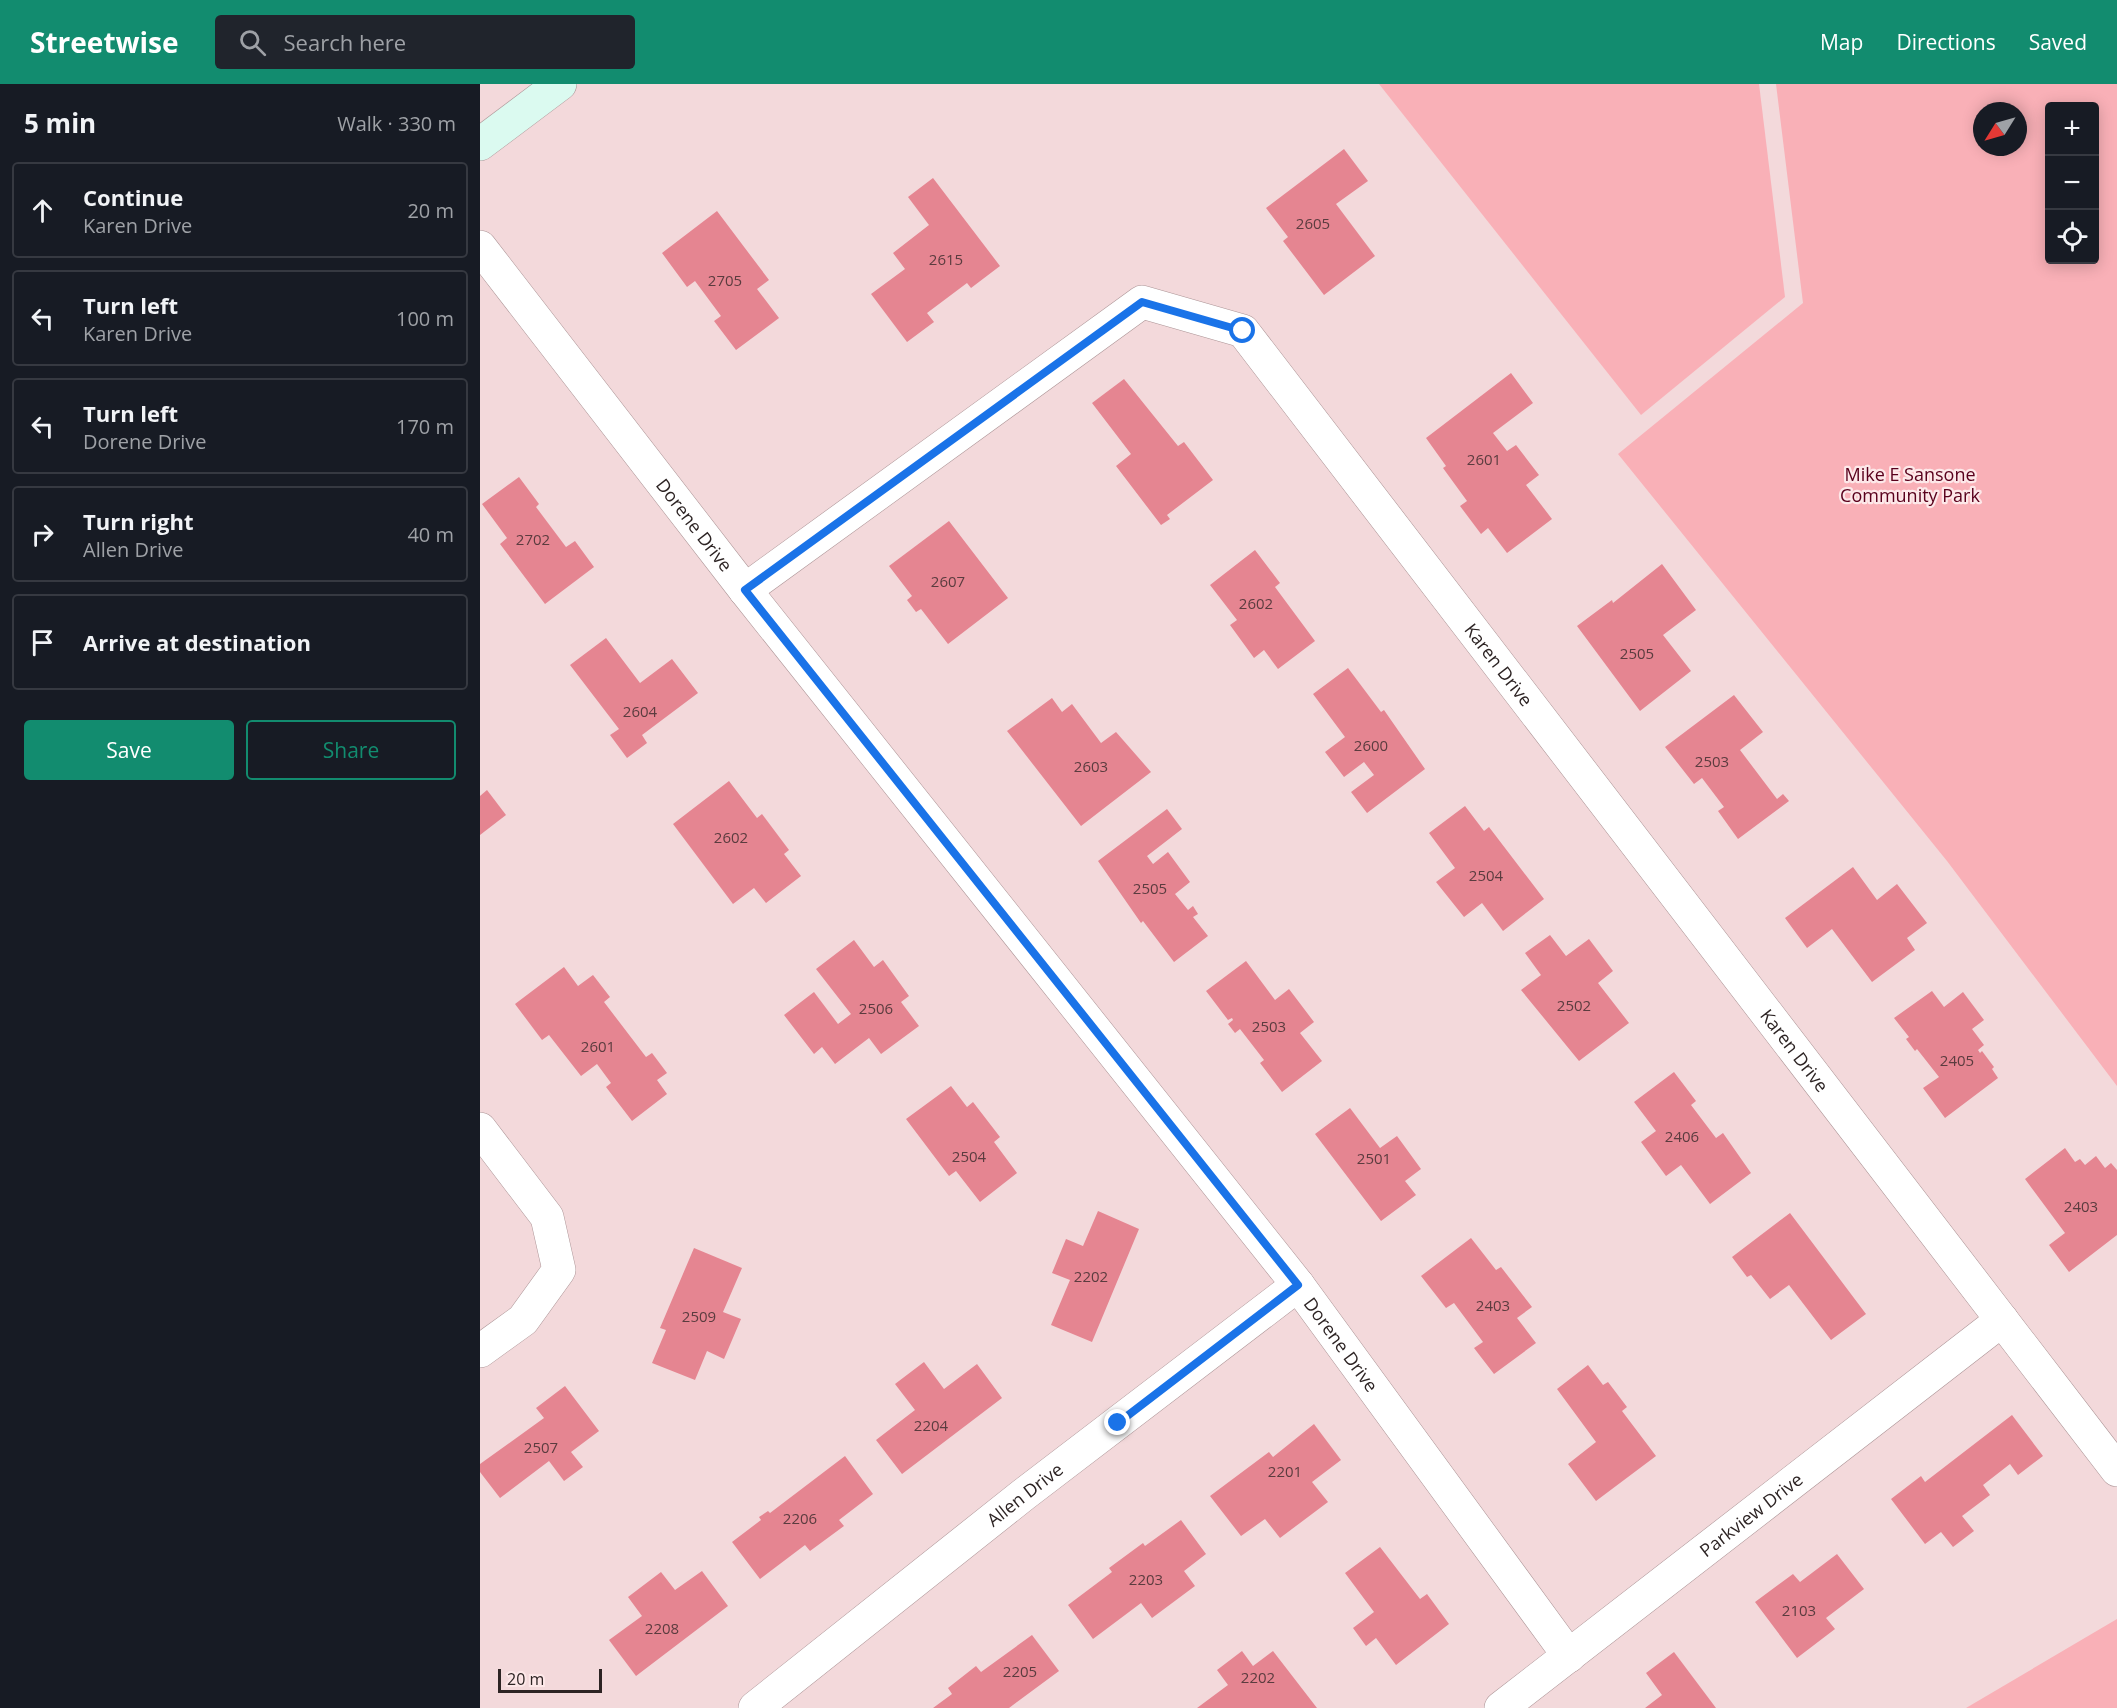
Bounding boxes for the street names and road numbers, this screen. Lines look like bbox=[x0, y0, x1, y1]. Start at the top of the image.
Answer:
street label: Dorene Drive bbox=[651, 473, 738, 576]
street label: Karen Drive bbox=[1460, 618, 1538, 711]
street label: Karen Drive bbox=[1755, 1004, 1834, 1096]
street label: Dorene Drive bbox=[1299, 1292, 1384, 1396]
street label: Allen Drive bbox=[981, 1457, 1068, 1531]
street label: Parkview Drive bbox=[1694, 1467, 1807, 1562]

